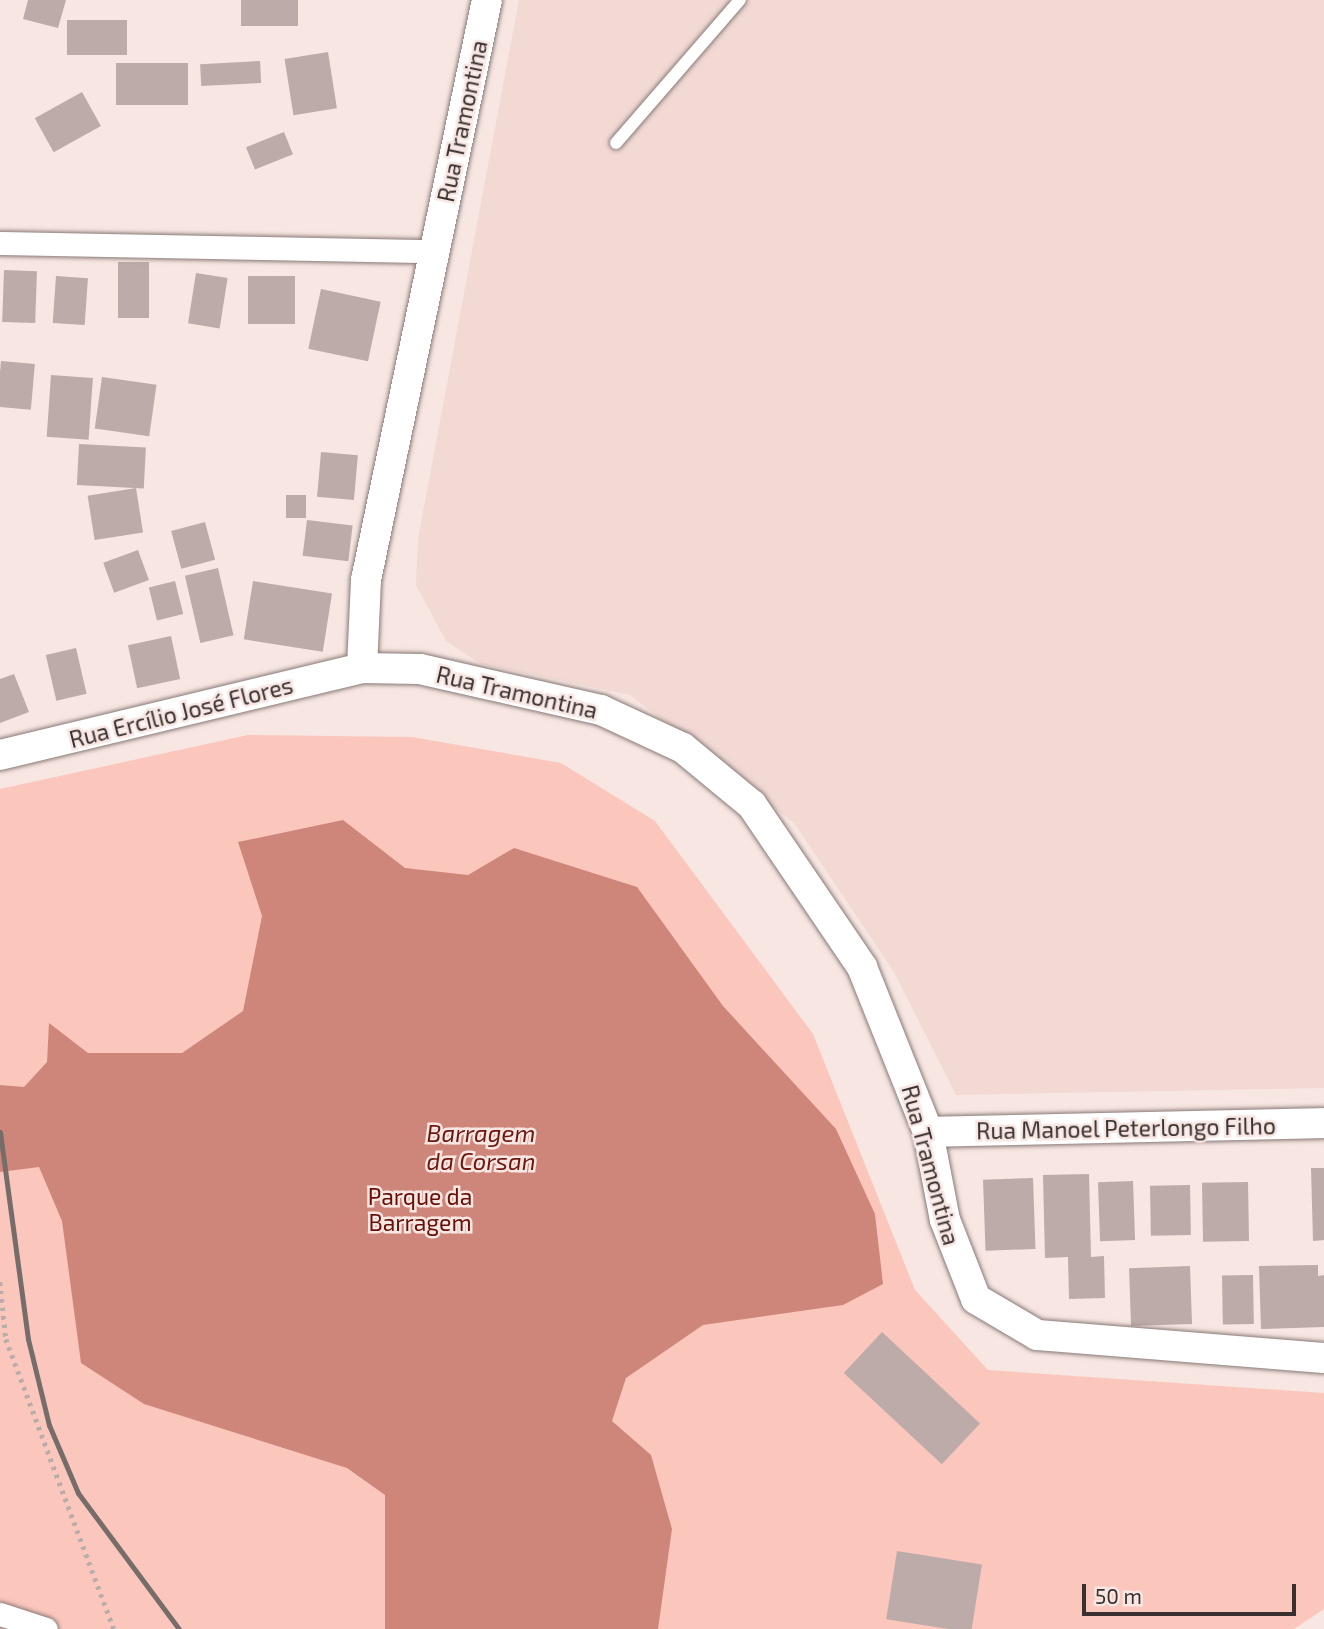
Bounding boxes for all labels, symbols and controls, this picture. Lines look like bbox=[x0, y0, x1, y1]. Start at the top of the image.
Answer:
street label: Rua Tramontina bbox=[431, 37, 493, 205]
street label: Rua Tramontina bbox=[433, 660, 601, 724]
street label: Rua Ercílio José Flores bbox=[66, 671, 296, 753]
street label: Rua Tramontina bbox=[896, 1082, 966, 1248]
street label: Rua Manoel Peterlongo Filho bbox=[976, 1112, 1276, 1144]
water label: Barragem da Corsan bbox=[426, 1119, 536, 1175]
park label: Parque da Barragem bbox=[368, 1182, 472, 1236]
scale bar bbox=[1086, 1570, 1300, 1614]
text: 50 m bbox=[1095, 1583, 1142, 1608]

